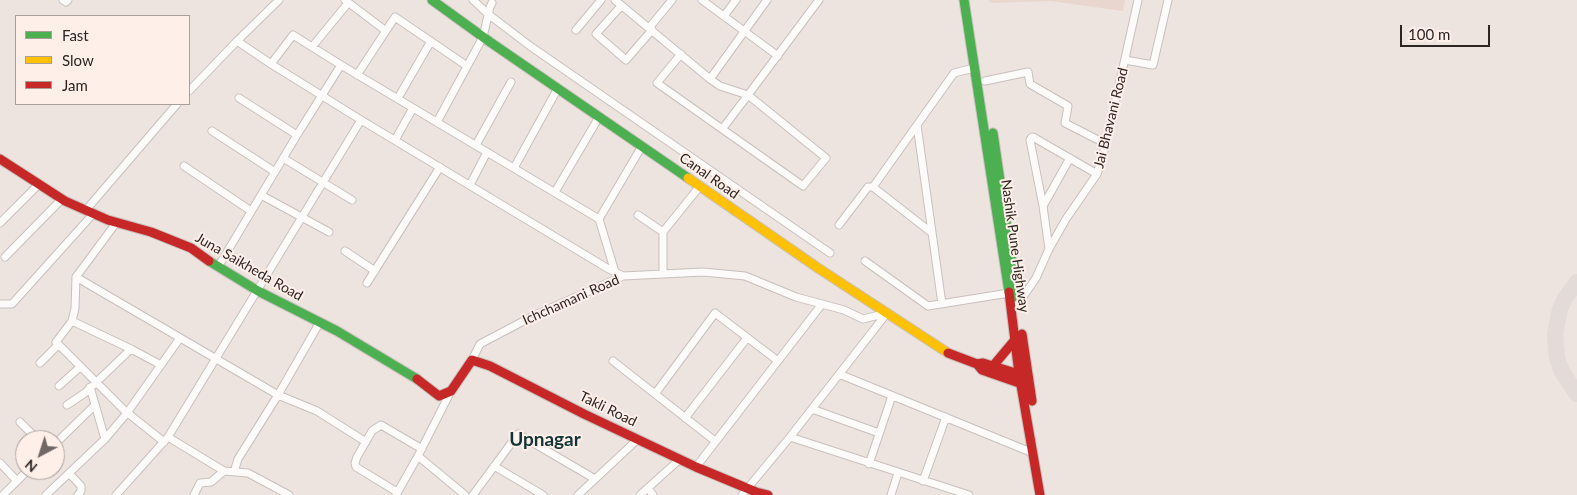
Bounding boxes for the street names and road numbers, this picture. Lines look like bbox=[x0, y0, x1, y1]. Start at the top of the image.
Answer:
street label: Jai Bhavani Road bbox=[1090, 66, 1132, 170]
street label: Canal Road bbox=[676, 149, 742, 203]
street label: Nashik Pune Highway bbox=[997, 178, 1033, 314]
street label: Juna Saikheda Road bbox=[192, 229, 306, 305]
street label: Ichchamani Road bbox=[520, 271, 622, 329]
street label: Takli Road bbox=[576, 388, 640, 430]

